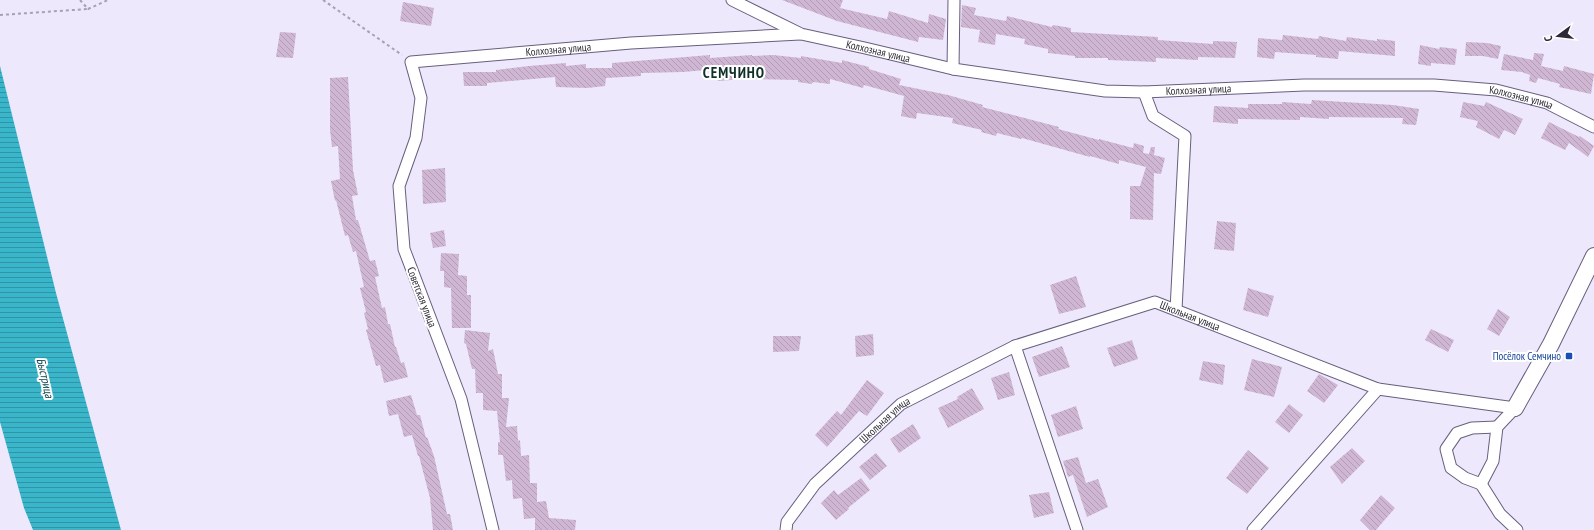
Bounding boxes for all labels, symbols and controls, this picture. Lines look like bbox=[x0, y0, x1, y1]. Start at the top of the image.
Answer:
north arrow bbox=[1538, 16, 1578, 56]
text: С bbox=[1541, 34, 1556, 43]
street label: Колхозная улица bbox=[845, 37, 912, 66]
street label: Колхозная улица bbox=[525, 39, 592, 59]
district label: СЕМЧИНО bbox=[703, 63, 765, 82]
street label: Колхозная улица bbox=[1165, 81, 1231, 98]
street label: Колхозная улица bbox=[1489, 82, 1556, 112]
street label: Советская улица bbox=[404, 265, 440, 329]
street label: Школьная улица bbox=[1158, 298, 1222, 334]
place label: Посёлок Семчино bbox=[1493, 349, 1561, 363]
marker: Посёлок Семчино bbox=[1564, 351, 1574, 361]
water label: Быстрица bbox=[34, 357, 58, 400]
street label: Школьная улица bbox=[856, 394, 912, 446]

